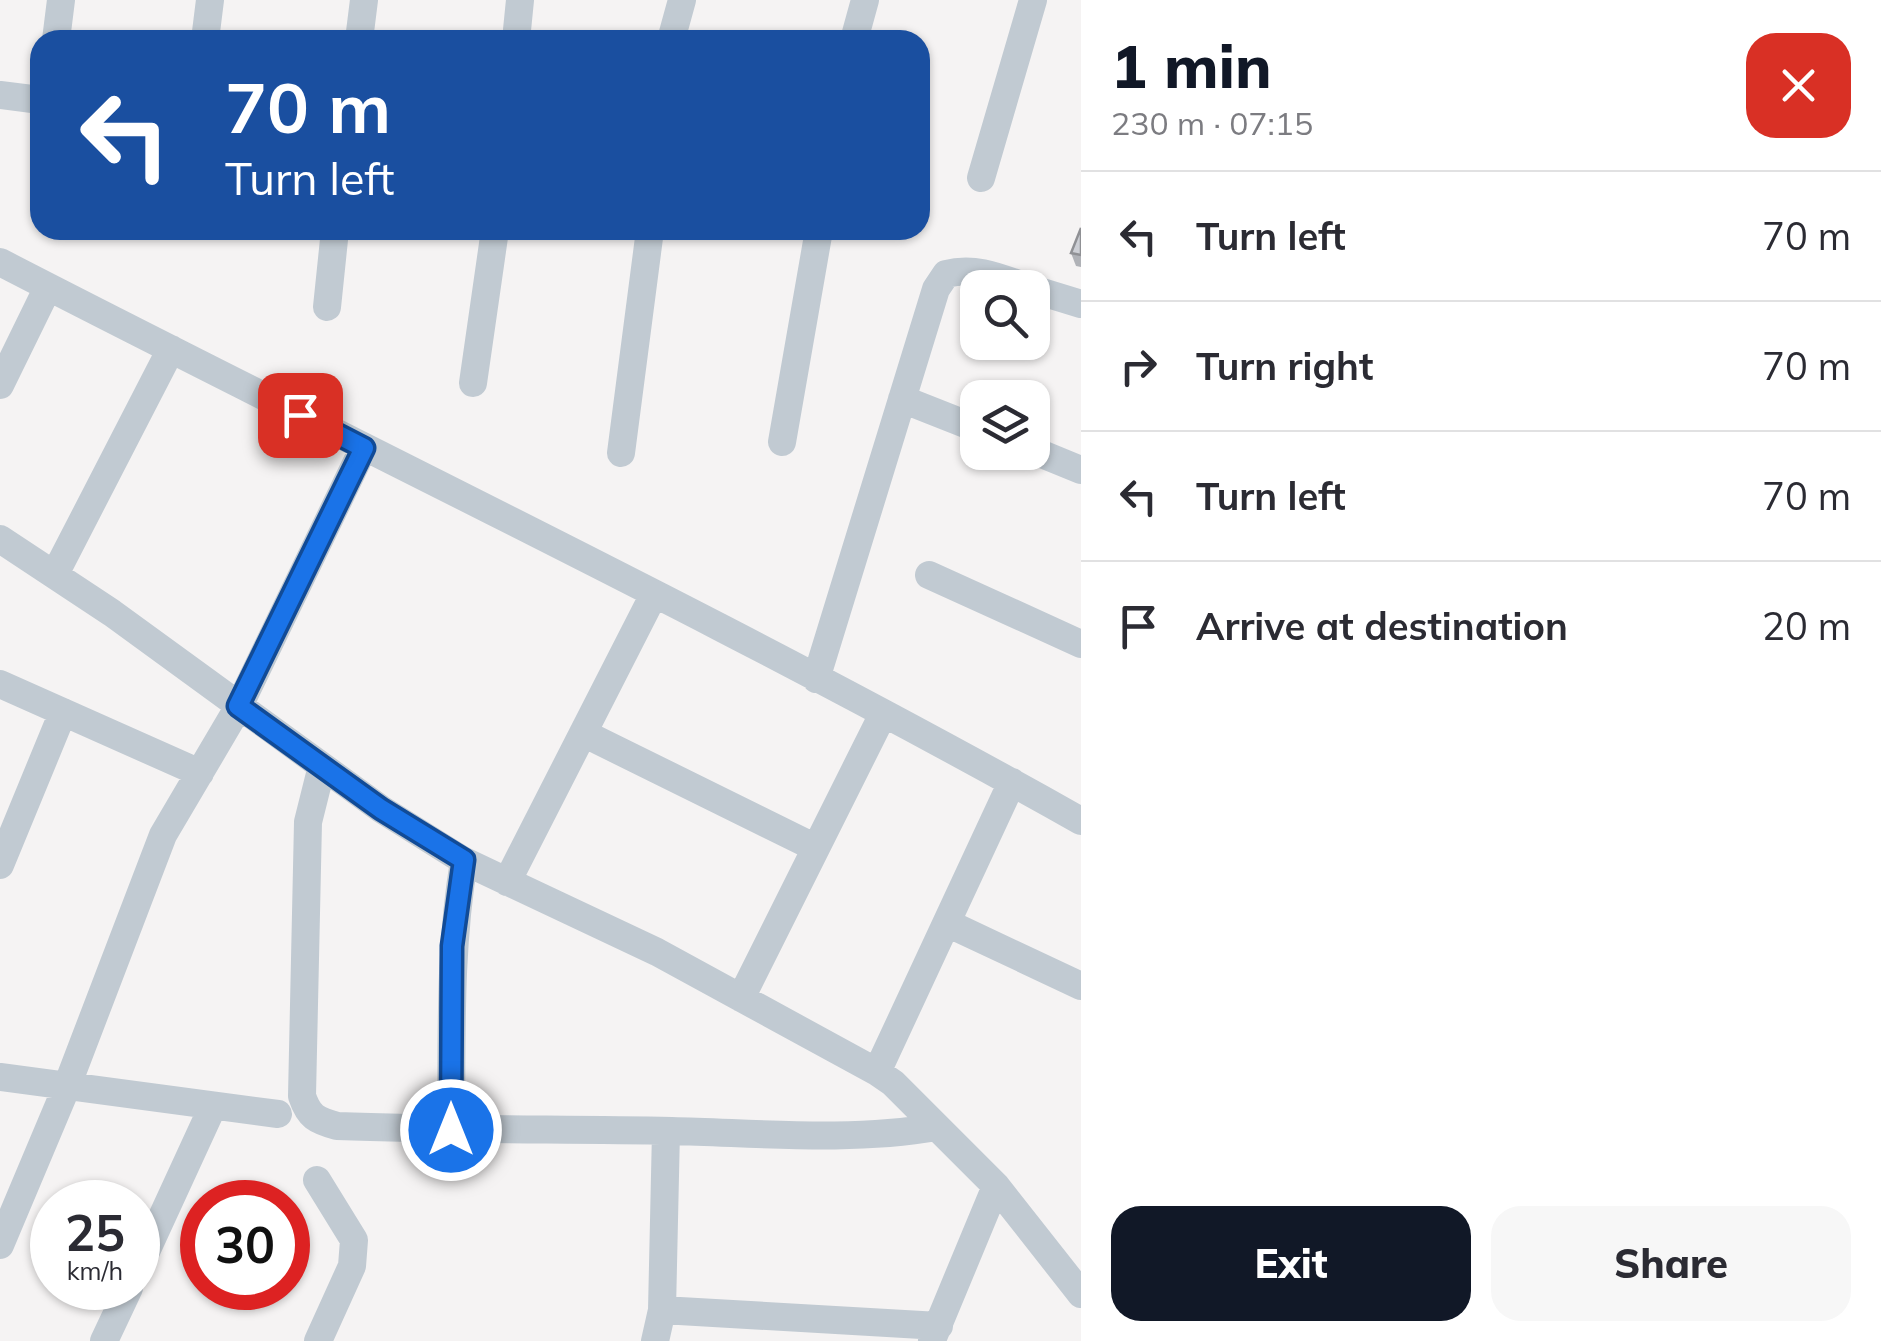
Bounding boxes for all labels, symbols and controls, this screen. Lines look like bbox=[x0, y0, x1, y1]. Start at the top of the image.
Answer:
text: 1 min bbox=[1111, 28, 1272, 103]
button: close bbox=[1746, 33, 1851, 138]
text: 70 m bbox=[225, 63, 391, 151]
icon: left bbox=[60, 70, 190, 200]
text: 230 m · 07:15 bbox=[1111, 103, 1313, 143]
text: Turn left bbox=[225, 150, 394, 206]
icon: left bbox=[1111, 209, 1166, 264]
text: Turn left bbox=[1196, 212, 1346, 260]
text: 70 m bbox=[1762, 212, 1851, 260]
map controls bbox=[960, 270, 1050, 470]
button: search bbox=[960, 270, 1050, 360]
icon: right bbox=[1111, 339, 1166, 394]
text: Turn right bbox=[1196, 342, 1373, 390]
text: 70 m bbox=[1762, 342, 1851, 390]
pin bbox=[258, 373, 343, 458]
button: layers bbox=[960, 380, 1050, 470]
icon: arrive bbox=[273, 388, 328, 443]
icon: left bbox=[1111, 469, 1166, 524]
text: Turn left bbox=[1196, 472, 1346, 520]
text: 70 m bbox=[1762, 472, 1851, 520]
icon: arrive bbox=[1111, 599, 1166, 654]
text: Arrive at destination bbox=[1196, 602, 1568, 650]
text: 20 m bbox=[1762, 602, 1851, 650]
position arrow bbox=[399, 1078, 503, 1182]
speed limit sign: 30 bbox=[180, 1180, 310, 1310]
text: 25 bbox=[65, 1201, 125, 1264]
button: Exit bbox=[1111, 1206, 1471, 1321]
button: Share bbox=[1491, 1206, 1851, 1321]
text: km/h bbox=[67, 1255, 123, 1286]

